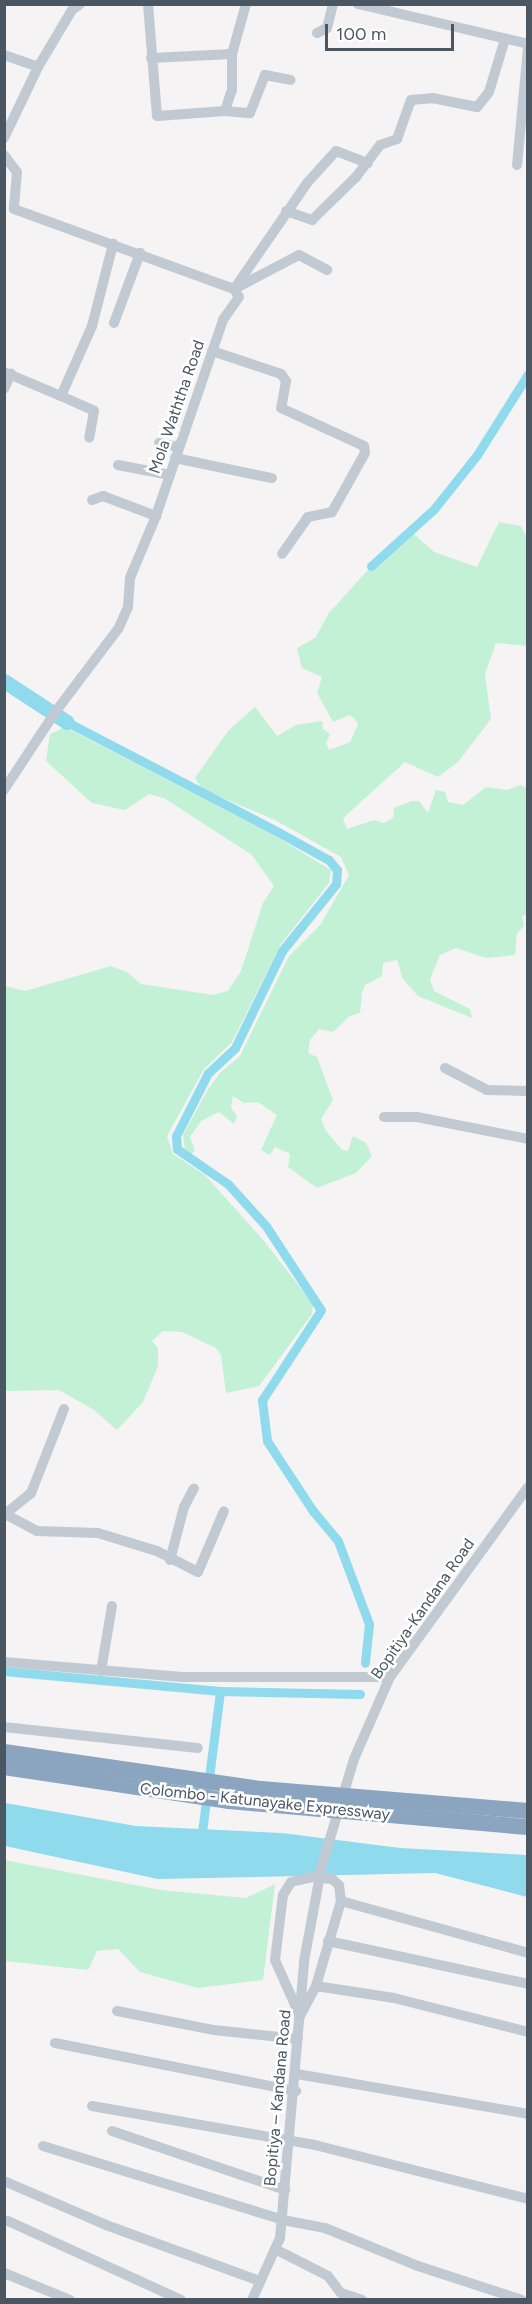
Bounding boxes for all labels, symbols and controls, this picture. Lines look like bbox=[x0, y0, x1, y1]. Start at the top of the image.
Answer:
scale bar bbox=[328, 12, 457, 50]
text: 100 m bbox=[336, 23, 386, 45]
street label: Mola Waththa Road bbox=[145, 338, 209, 476]
street label: Bopitiya-Kandana Road bbox=[367, 1535, 479, 1683]
street label: Colombo - Katunayake Expressway bbox=[139, 1779, 391, 1825]
street label: Bopitiya – Kandana Road bbox=[261, 2009, 295, 2187]

